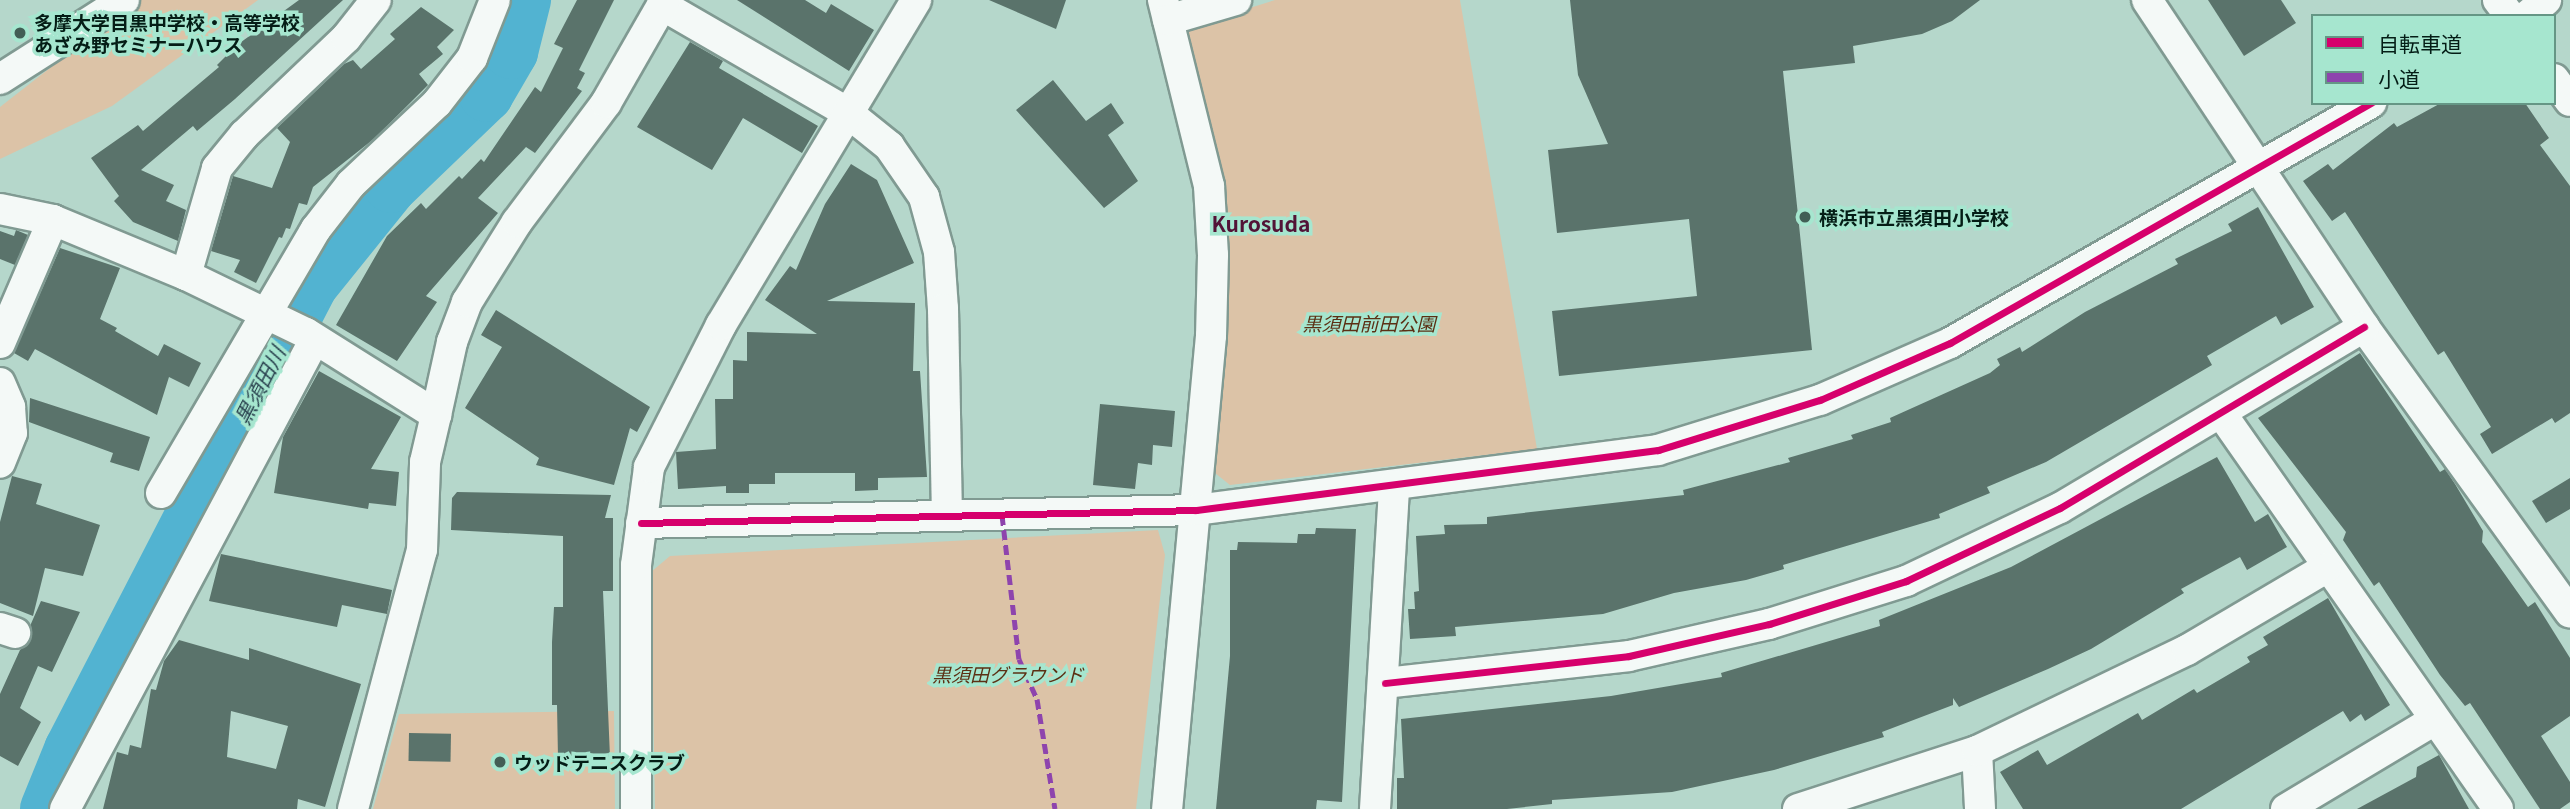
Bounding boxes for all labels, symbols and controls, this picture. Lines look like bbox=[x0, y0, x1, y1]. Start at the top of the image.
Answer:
place label: 多摩大学目黒中学校・高等学校 あざみ野セミナーハウス bbox=[34, 11, 300, 55]
legend bbox=[2311, 14, 2556, 105]
marker: 多摩大学目黒中学校・高等学校 あざみ野セミナーハウス bbox=[12, 25, 28, 41]
text: 自転車道 bbox=[2378, 28, 2462, 58]
text: 小道 bbox=[2378, 63, 2420, 93]
place label: 横浜市立黒須田小学校 bbox=[1819, 206, 2009, 228]
marker: 横浜市立黒須田小学校 bbox=[1797, 209, 1813, 225]
district label: Kurosuda bbox=[1212, 210, 1310, 236]
park label: 黒須田前田公園 bbox=[1303, 312, 1435, 334]
water label: 黒須田川 bbox=[229, 342, 289, 428]
park label: 黒須田グラウンド bbox=[932, 663, 1084, 685]
place label: ウッドテニスクラブ bbox=[514, 751, 685, 773]
marker: ウッドテニスクラブ bbox=[492, 754, 508, 770]

